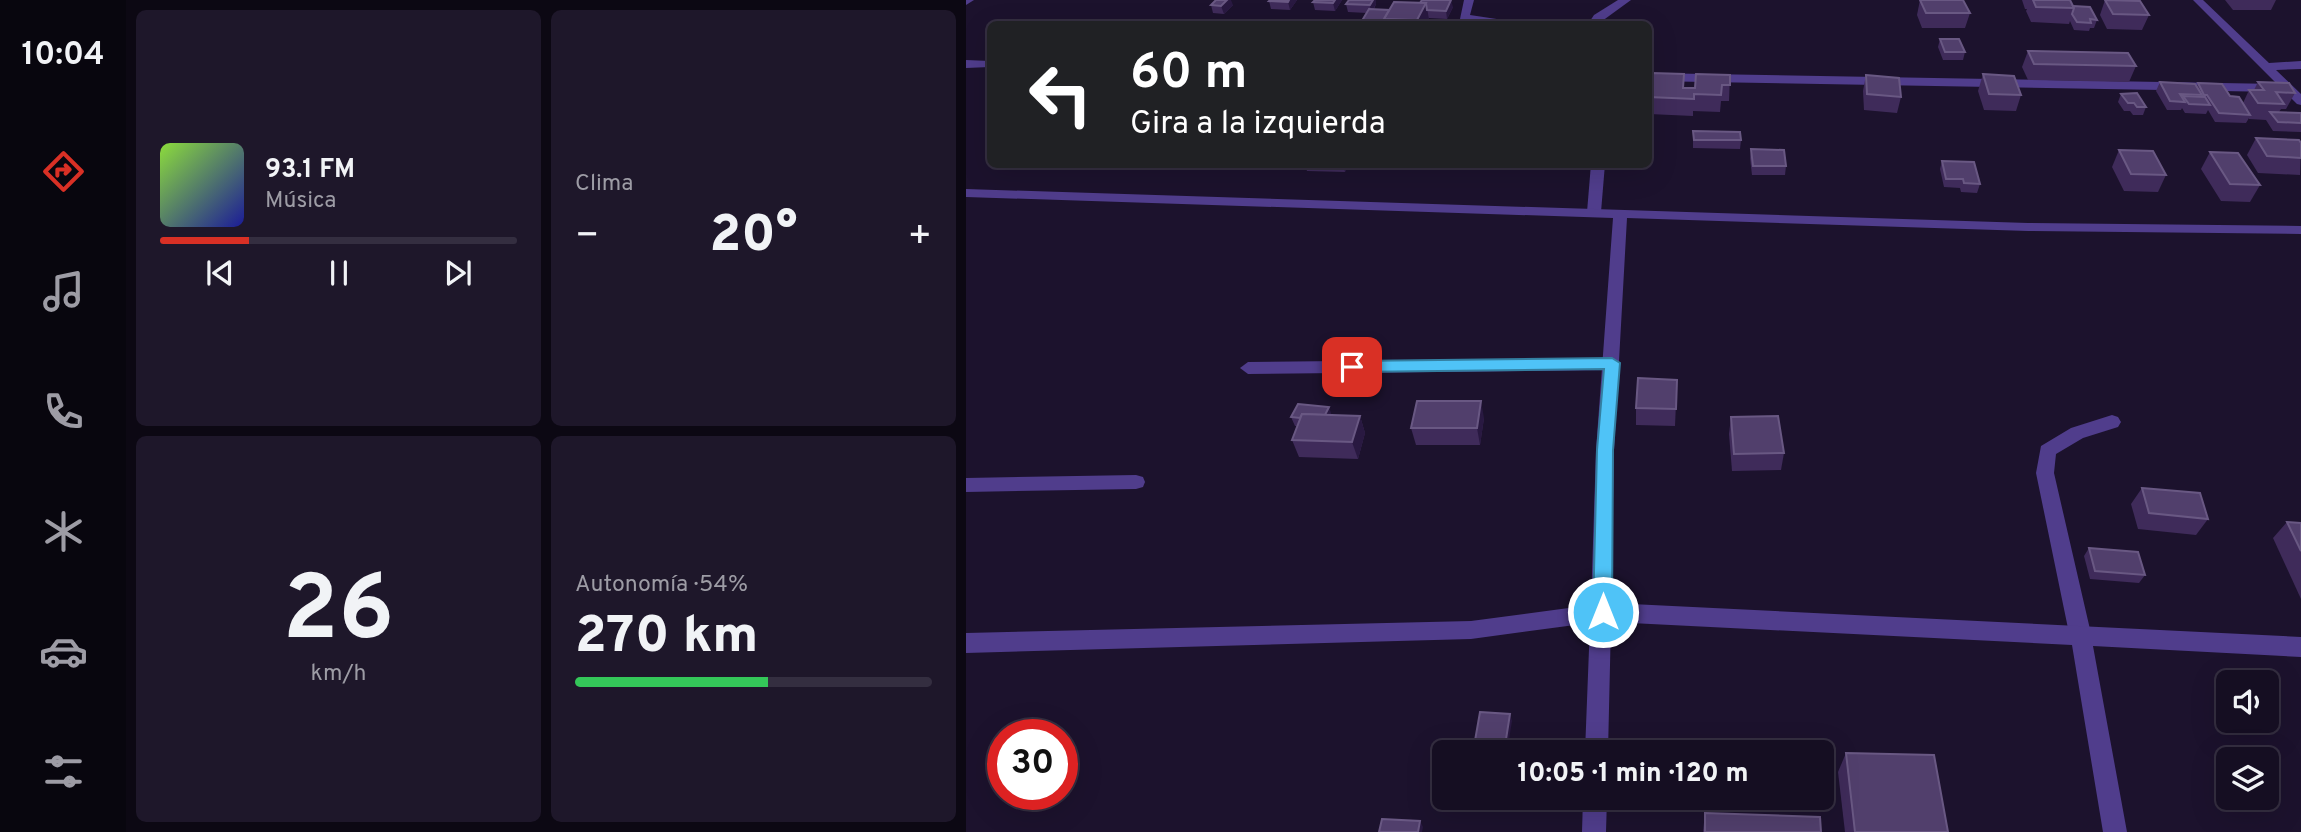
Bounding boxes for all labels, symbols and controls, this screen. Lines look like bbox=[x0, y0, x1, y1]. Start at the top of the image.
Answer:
text: 10:04 bbox=[21, 36, 105, 76]
text: 60 m bbox=[1130, 44, 1248, 106]
icon: left bbox=[1015, 49, 1106, 140]
text: Gira a la izquierda bbox=[1130, 105, 1386, 145]
icon: directions bbox=[39, 147, 88, 196]
text: 93.1 FM bbox=[265, 154, 355, 187]
text: Clima bbox=[575, 170, 633, 199]
text: Música bbox=[265, 187, 336, 216]
text: 20° bbox=[709, 204, 798, 270]
text: − bbox=[575, 213, 600, 262]
text: + bbox=[907, 213, 932, 262]
icon: previous bbox=[201, 254, 239, 292]
icon: pause bbox=[320, 254, 358, 292]
icon: next bbox=[439, 254, 477, 292]
icon: music bbox=[39, 267, 88, 316]
pin bbox=[1322, 337, 1382, 397]
icon: arrive bbox=[1333, 348, 1371, 386]
icon: phone bbox=[39, 387, 88, 436]
icon: climate bbox=[39, 507, 88, 556]
text: 26 bbox=[283, 557, 394, 672]
text: Autonomía · 54% bbox=[575, 571, 748, 600]
position arrow bbox=[1566, 575, 1640, 649]
text: 270 km bbox=[575, 605, 758, 671]
icon: car bbox=[39, 627, 88, 676]
text: km/h bbox=[311, 660, 366, 689]
map controls bbox=[2216, 670, 2279, 810]
button: sound bbox=[2216, 670, 2279, 733]
speed limit sign: 30 bbox=[987, 719, 1078, 810]
icon: filters bbox=[39, 747, 88, 796]
button: layers bbox=[2216, 747, 2279, 810]
text: 10:05 · 1 min · 120 m bbox=[1518, 758, 1748, 791]

